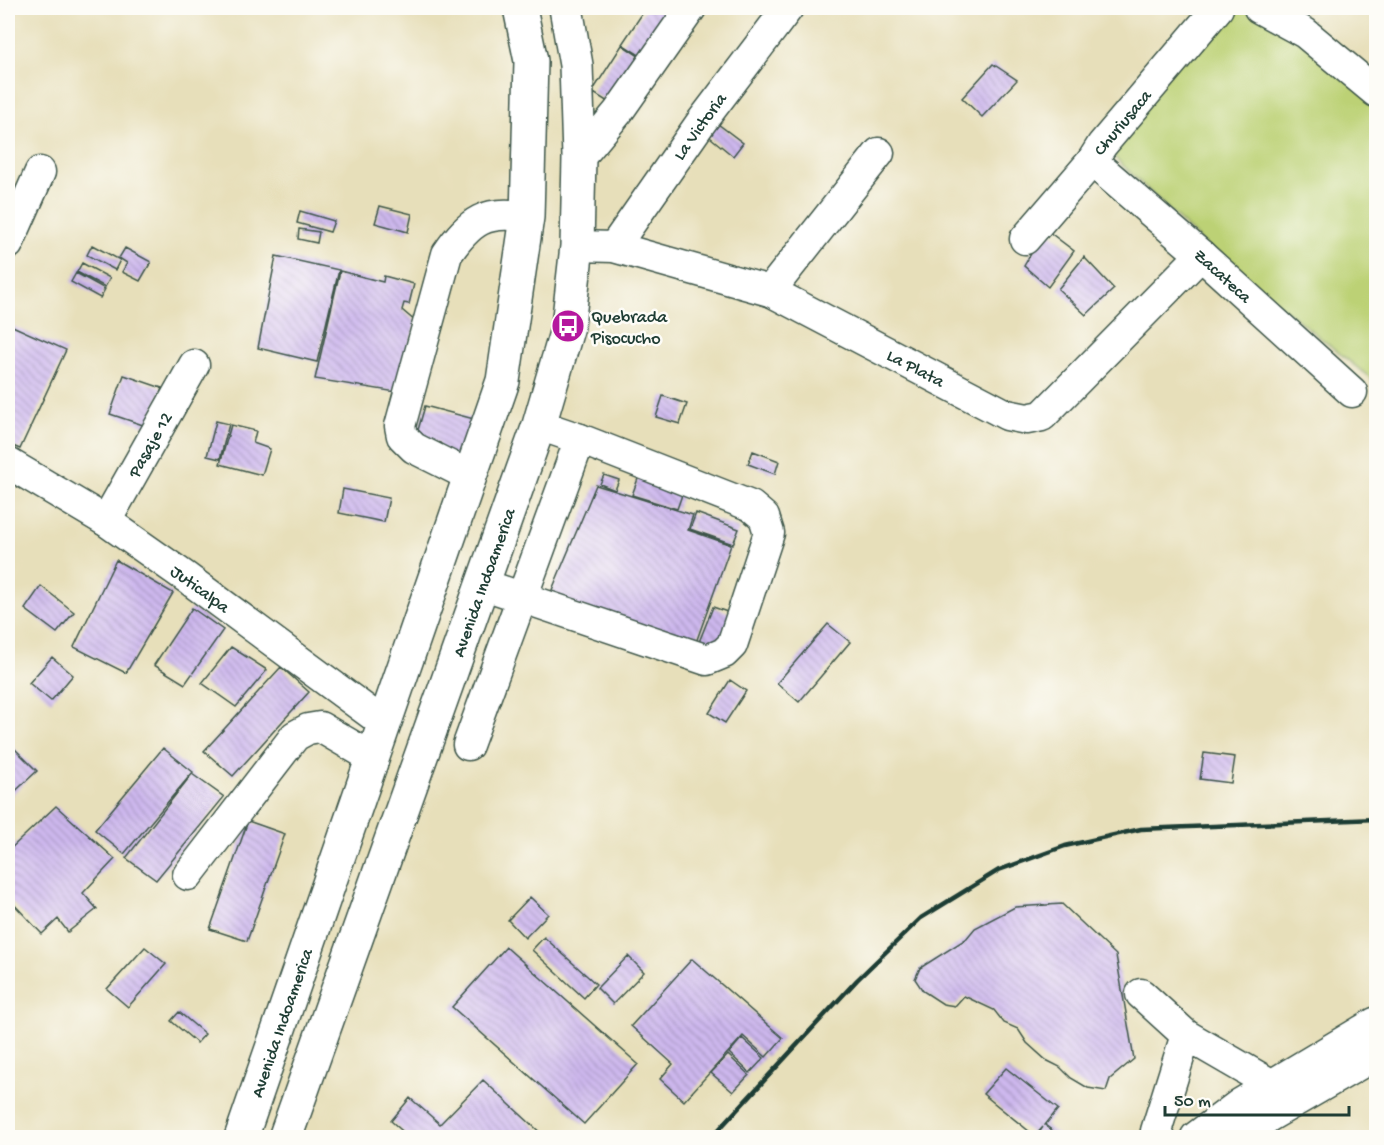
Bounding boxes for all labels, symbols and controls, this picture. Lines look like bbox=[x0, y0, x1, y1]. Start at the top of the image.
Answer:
street label: Churiusaca bbox=[1090, 86, 1158, 160]
street label: La Victoria bbox=[670, 89, 733, 165]
street label: Zacateca bbox=[1188, 246, 1256, 309]
bus stop icon: Quebrada Pisocucho bbox=[550, 308, 586, 344]
place label: Quebrada Pisocucho bbox=[590, 308, 668, 350]
street label: La Plata bbox=[883, 346, 948, 394]
street label: Pasaje 12 bbox=[124, 409, 178, 483]
street label: Avenida Indoamerica bbox=[449, 505, 522, 660]
street label: Juticalpa bbox=[166, 562, 234, 619]
street label: Avenida Indoamerica bbox=[248, 945, 319, 1101]
scale bar bbox=[1165, 1079, 1350, 1117]
text: 50 m bbox=[1174, 1092, 1211, 1113]

